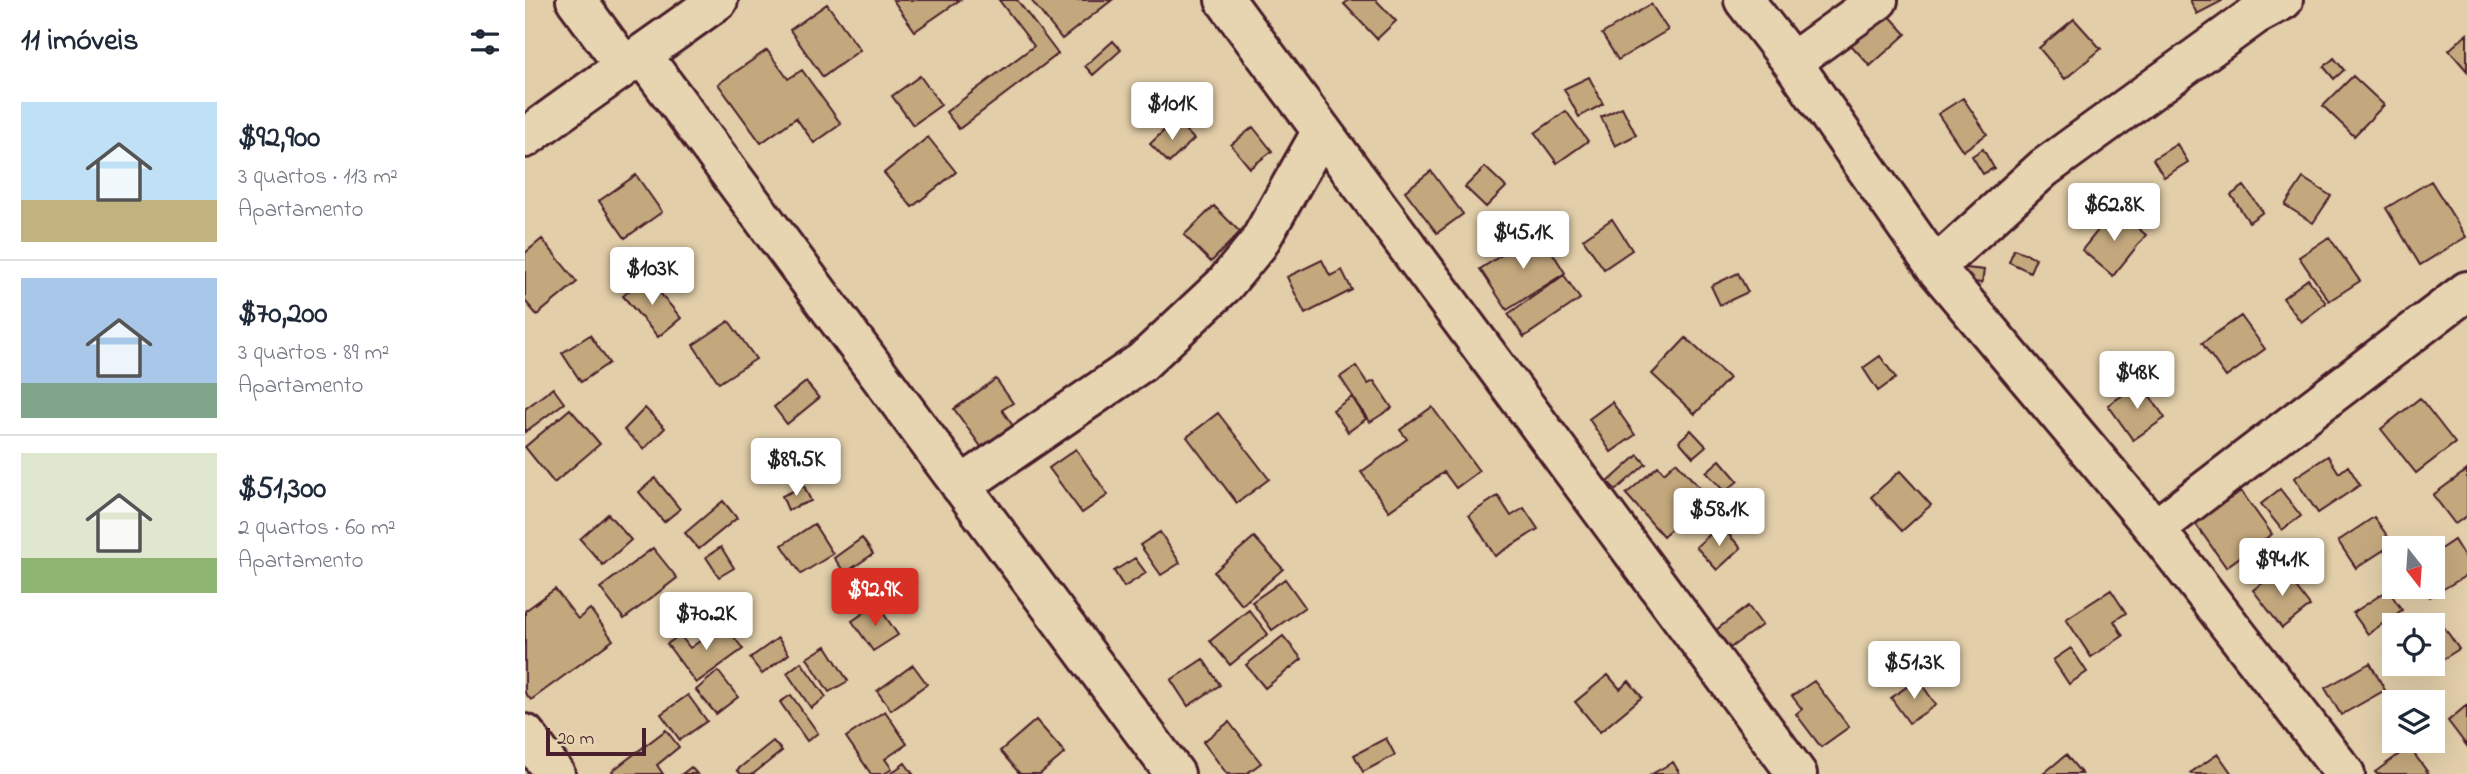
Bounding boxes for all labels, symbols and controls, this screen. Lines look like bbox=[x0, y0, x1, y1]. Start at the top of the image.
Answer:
text: 11 imóveis bbox=[21, 20, 138, 64]
icon: filters bbox=[466, 23, 504, 61]
pin: $101K bbox=[1123, 82, 1221, 142]
text: $101K bbox=[1147, 88, 1197, 121]
text: $92,900 bbox=[238, 117, 320, 161]
icon: home bbox=[77, 130, 161, 214]
text: 3 quartos · 113 m² bbox=[238, 161, 398, 194]
pin: $62.8K bbox=[2057, 184, 2171, 243]
text: $62.8K bbox=[2084, 189, 2144, 222]
text: Apartamento bbox=[238, 194, 364, 227]
pin: $45.1K bbox=[1466, 212, 1580, 271]
text: $45.1K bbox=[1493, 217, 1553, 250]
pin: $103K bbox=[603, 247, 701, 307]
text: $103K bbox=[626, 253, 678, 286]
text: $70,200 bbox=[238, 293, 327, 337]
icon: home bbox=[77, 306, 161, 390]
text: 3 quartos · 89 m² bbox=[238, 337, 389, 370]
pin: $48K bbox=[2096, 352, 2178, 411]
text: $48K bbox=[2115, 357, 2159, 390]
text: Apartamento bbox=[238, 370, 364, 403]
pin: $89.5K bbox=[739, 438, 853, 498]
text: $89.5K bbox=[767, 444, 825, 477]
text: $51,300 bbox=[238, 468, 326, 512]
icon: home bbox=[77, 481, 161, 565]
pin: $58.1K bbox=[1662, 489, 1776, 548]
text: $58.1K bbox=[1690, 494, 1748, 527]
text: 2 quartos · 60 m² bbox=[238, 512, 396, 545]
north arrow bbox=[2382, 536, 2445, 598]
map controls bbox=[2382, 536, 2445, 753]
pin: $94.1K bbox=[2225, 538, 2339, 598]
text: $94.1K bbox=[2255, 544, 2309, 577]
text: Apartamento bbox=[238, 545, 364, 578]
pin: $92.9K bbox=[818, 568, 932, 628]
text: $92.9K bbox=[847, 574, 903, 607]
pin: $70.2K bbox=[649, 592, 763, 652]
text: $70.2K bbox=[676, 598, 736, 631]
button: locate bbox=[2382, 613, 2445, 676]
pin: $51.3K bbox=[1857, 642, 1971, 701]
text: $51.3K bbox=[1884, 647, 1944, 680]
button: layers bbox=[2382, 690, 2445, 753]
scale bar bbox=[546, 725, 646, 757]
text: 20 m bbox=[557, 726, 594, 753]

